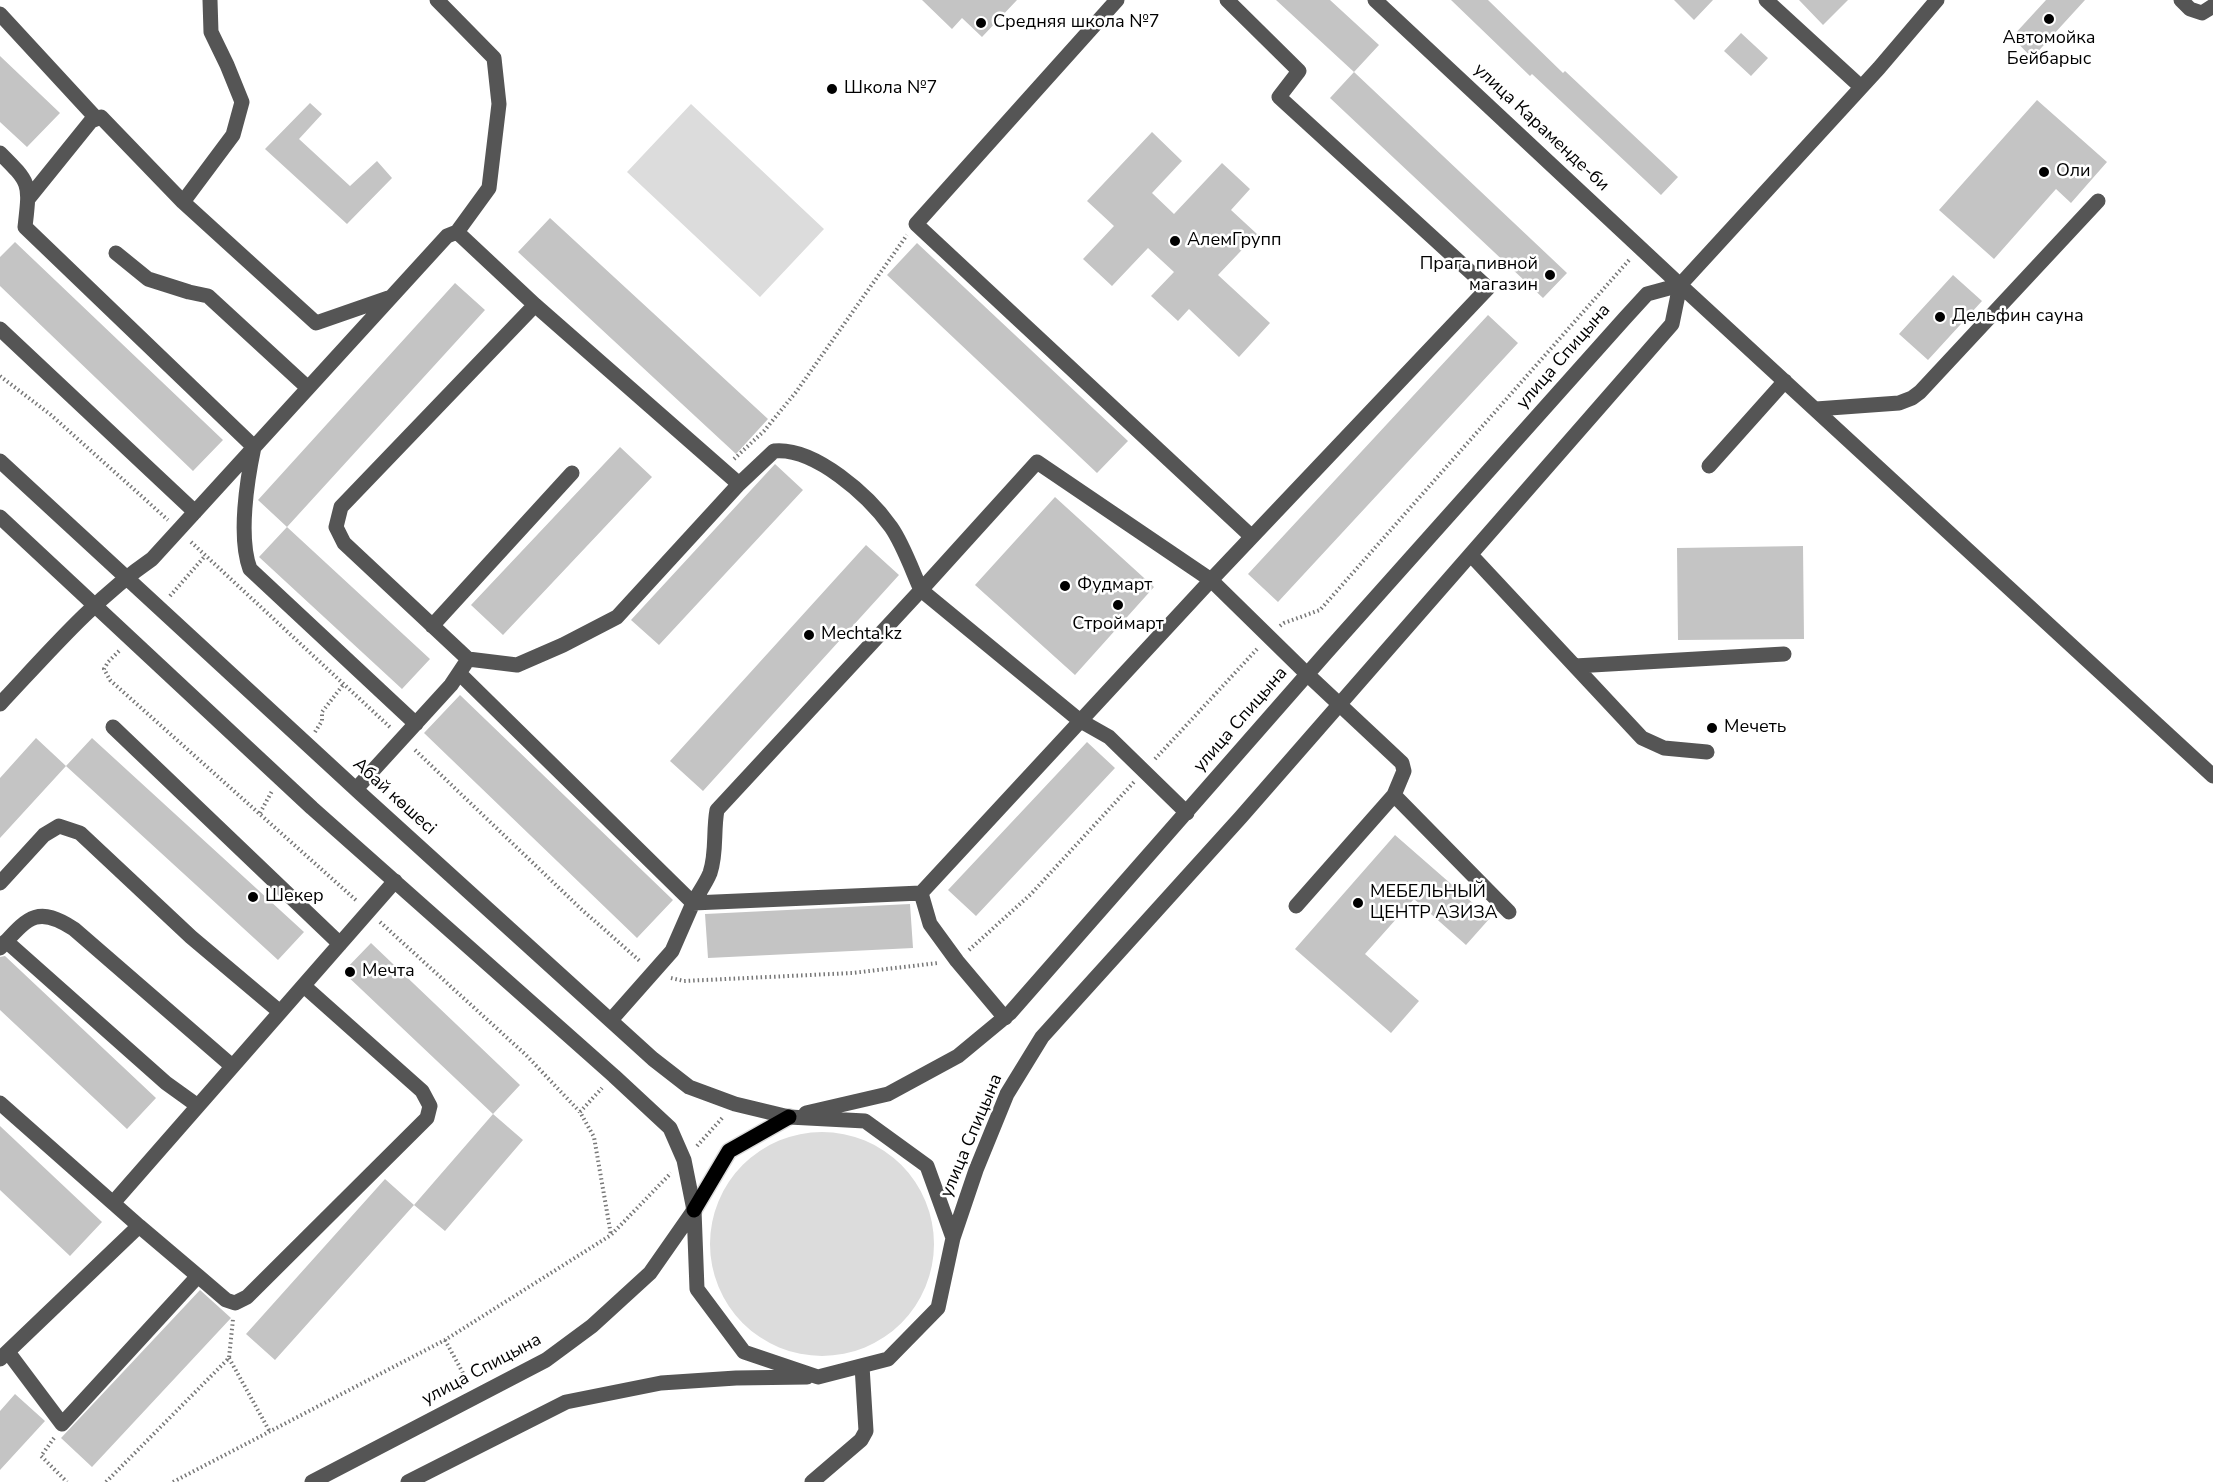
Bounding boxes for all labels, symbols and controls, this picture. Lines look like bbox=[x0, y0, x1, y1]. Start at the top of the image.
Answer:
place label: Средняя школа №7 bbox=[993, 12, 1160, 34]
marker: Автомойка Бейбарыс bbox=[2042, 12, 2056, 26]
marker: Средняя школа №7 bbox=[974, 16, 988, 30]
place label: Автомойка Бейбарыс bbox=[2002, 28, 2096, 70]
street label: улица Караменде-би bbox=[1469, 60, 1613, 196]
place label: Школа №7 bbox=[844, 78, 937, 100]
marker: Школа №7 bbox=[825, 82, 839, 96]
place label: Оли bbox=[2056, 161, 2090, 183]
marker: Оли bbox=[2037, 165, 2051, 179]
place label: АлемГрупп bbox=[1187, 230, 1281, 252]
marker: АлемГрупп bbox=[1168, 234, 1182, 248]
place label: Прага пивной магазин bbox=[1420, 254, 1538, 296]
marker: Прага пивной магазин bbox=[1543, 268, 1557, 282]
street label: улица Спицына bbox=[1513, 300, 1615, 414]
place label: Дельфин сауна bbox=[1952, 306, 2084, 328]
marker: Дельфин сауна bbox=[1933, 310, 1947, 324]
place label: Фудмарт bbox=[1077, 575, 1152, 597]
marker: Фудмарт bbox=[1058, 579, 1072, 593]
marker: Строймарт bbox=[1111, 598, 1125, 612]
place label: Строймарт bbox=[1072, 614, 1164, 636]
place label: Mechta.kz bbox=[821, 624, 902, 646]
marker: Mechta.kz bbox=[802, 628, 816, 642]
street label: улица Спицына bbox=[1190, 663, 1292, 777]
place label: Мечеть bbox=[1724, 717, 1786, 739]
marker: Мечеть bbox=[1705, 721, 1719, 735]
street label: Абай көшесі bbox=[348, 754, 440, 840]
place label: МЕБЕЛЬНЫЙ ЦЕНТР АЗИЗА bbox=[1370, 882, 1498, 924]
place label: Шекер bbox=[265, 886, 324, 908]
marker: Шекер bbox=[246, 890, 260, 904]
marker: МЕБЕЛЬНЫЙ ЦЕНТР АЗИЗА bbox=[1351, 896, 1365, 910]
place label: Мечта bbox=[362, 961, 415, 983]
marker: Мечта bbox=[343, 965, 357, 979]
street label: улица Спицына bbox=[936, 1071, 1008, 1201]
street label: улица Спицына bbox=[419, 1329, 545, 1411]

